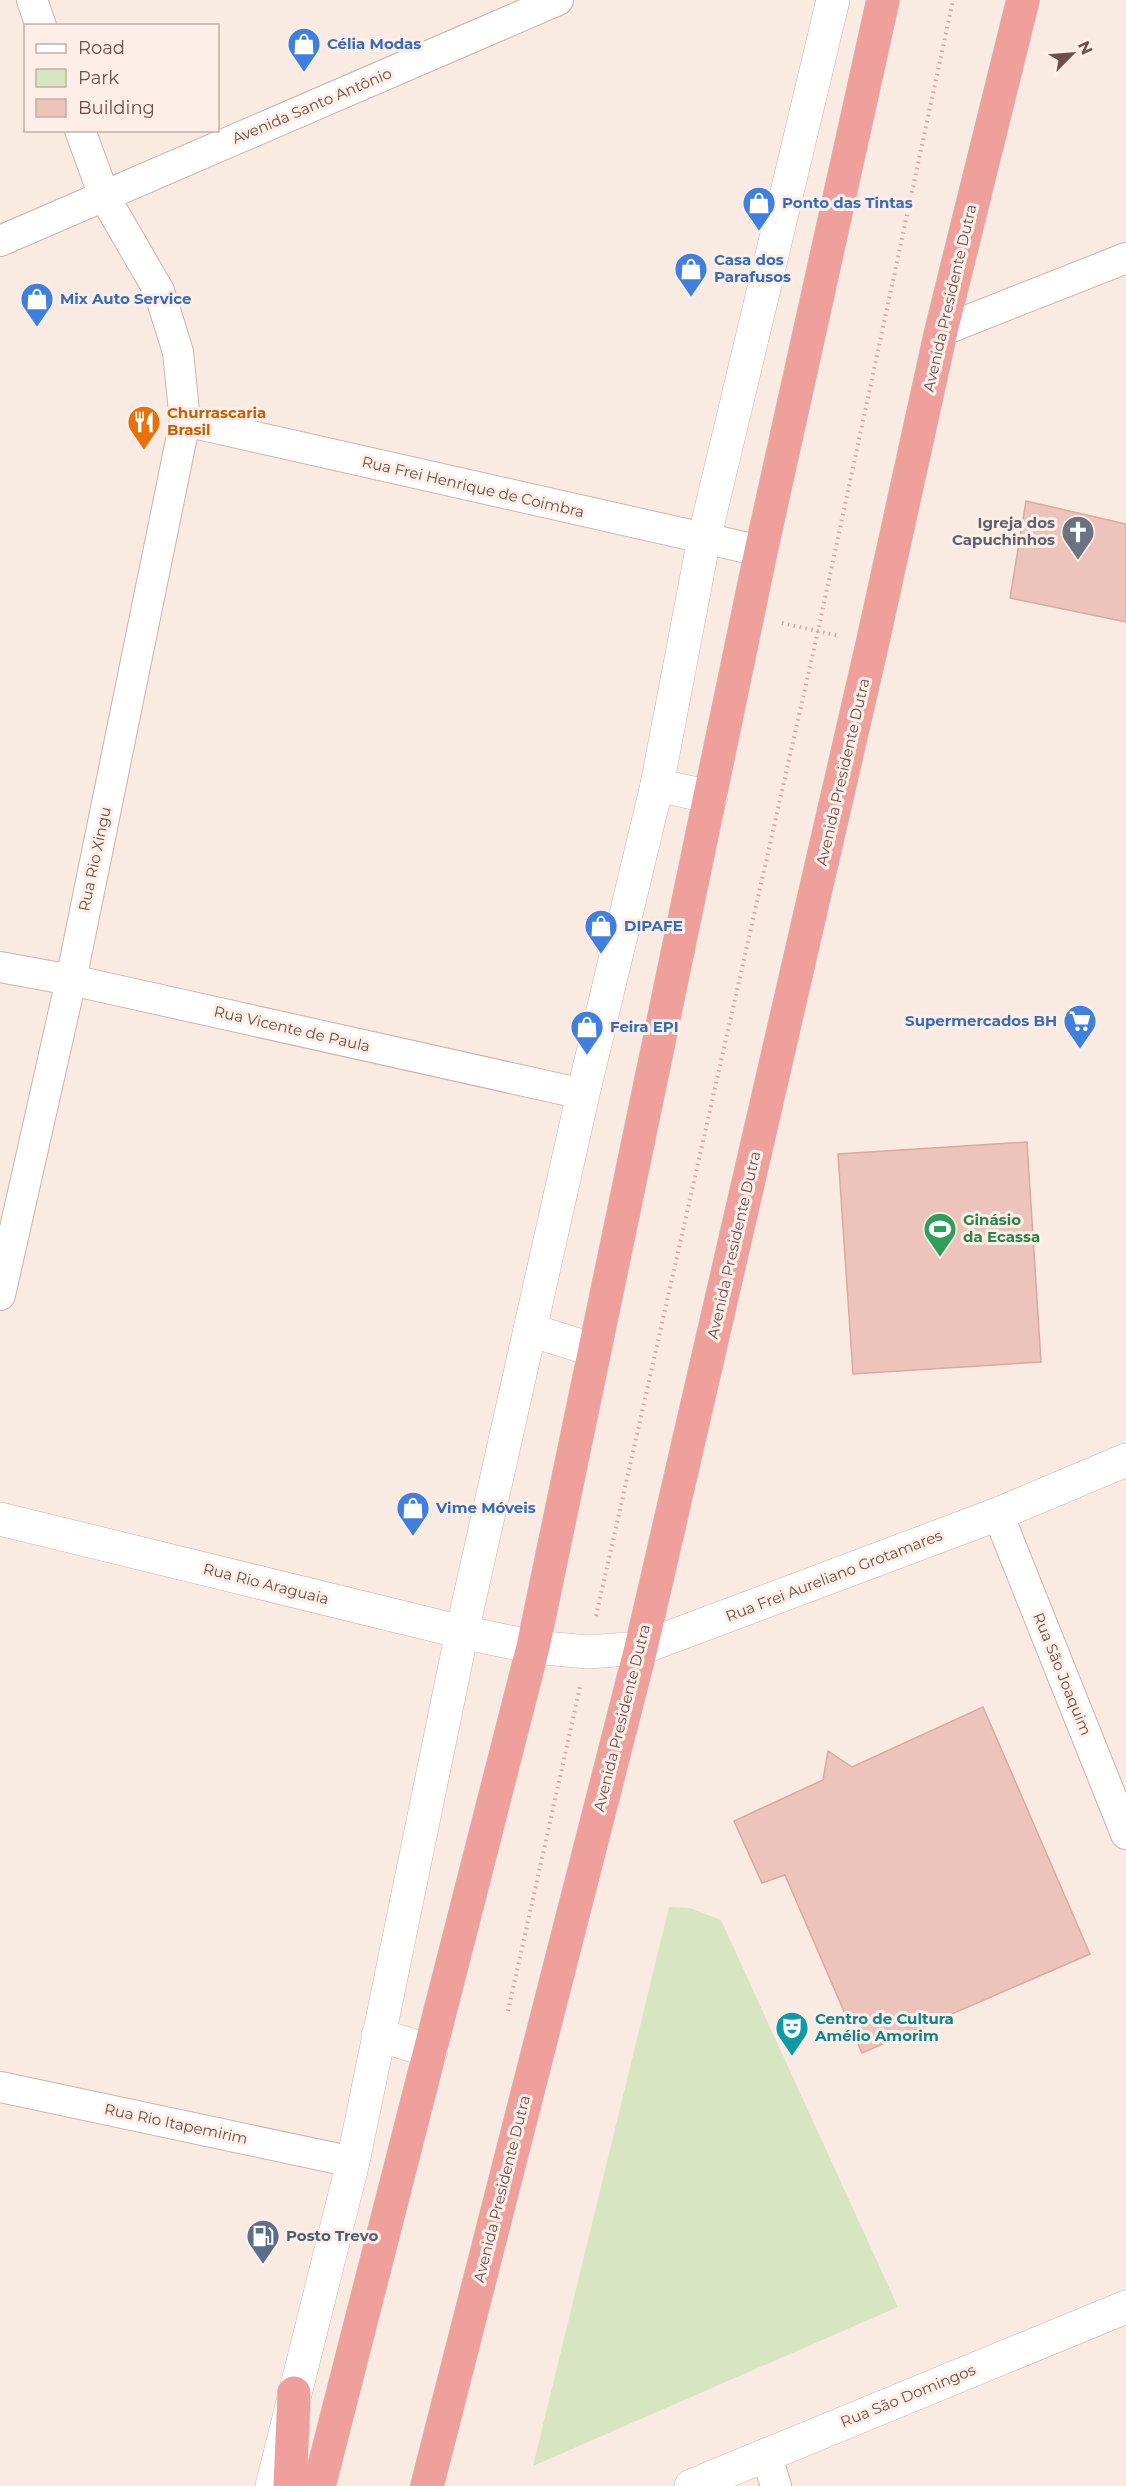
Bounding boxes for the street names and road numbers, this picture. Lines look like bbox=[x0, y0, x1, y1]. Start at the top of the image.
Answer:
street label: Avenida Santo Antônio bbox=[229, 63, 394, 148]
street label: Avenida Presidente Dutra bbox=[919, 202, 980, 394]
street label: Rua Frei Henrique de Coimbra bbox=[360, 452, 586, 521]
street label: Avenida Presidente Dutra bbox=[812, 676, 873, 868]
street label: Rua Rio Xingu bbox=[74, 805, 115, 913]
street label: Rua Vicente de Paula bbox=[212, 1001, 372, 1056]
street label: Avenida Presidente Dutra bbox=[703, 1149, 764, 1341]
street label: Rua Frei Aureliano Grotamares bbox=[723, 1525, 945, 1626]
street label: Rua Rio Araguaia bbox=[201, 1559, 331, 1608]
street label: Rua São Joaquim bbox=[1029, 1610, 1096, 1738]
street label: Avenida Presidente Dutra bbox=[589, 1622, 654, 1813]
street label: Avenida Presidente Dutra bbox=[469, 2093, 534, 2284]
street label: Rua Rio Itapemirim bbox=[103, 2099, 250, 2148]
street label: Rua São Domingos bbox=[837, 2360, 978, 2431]

